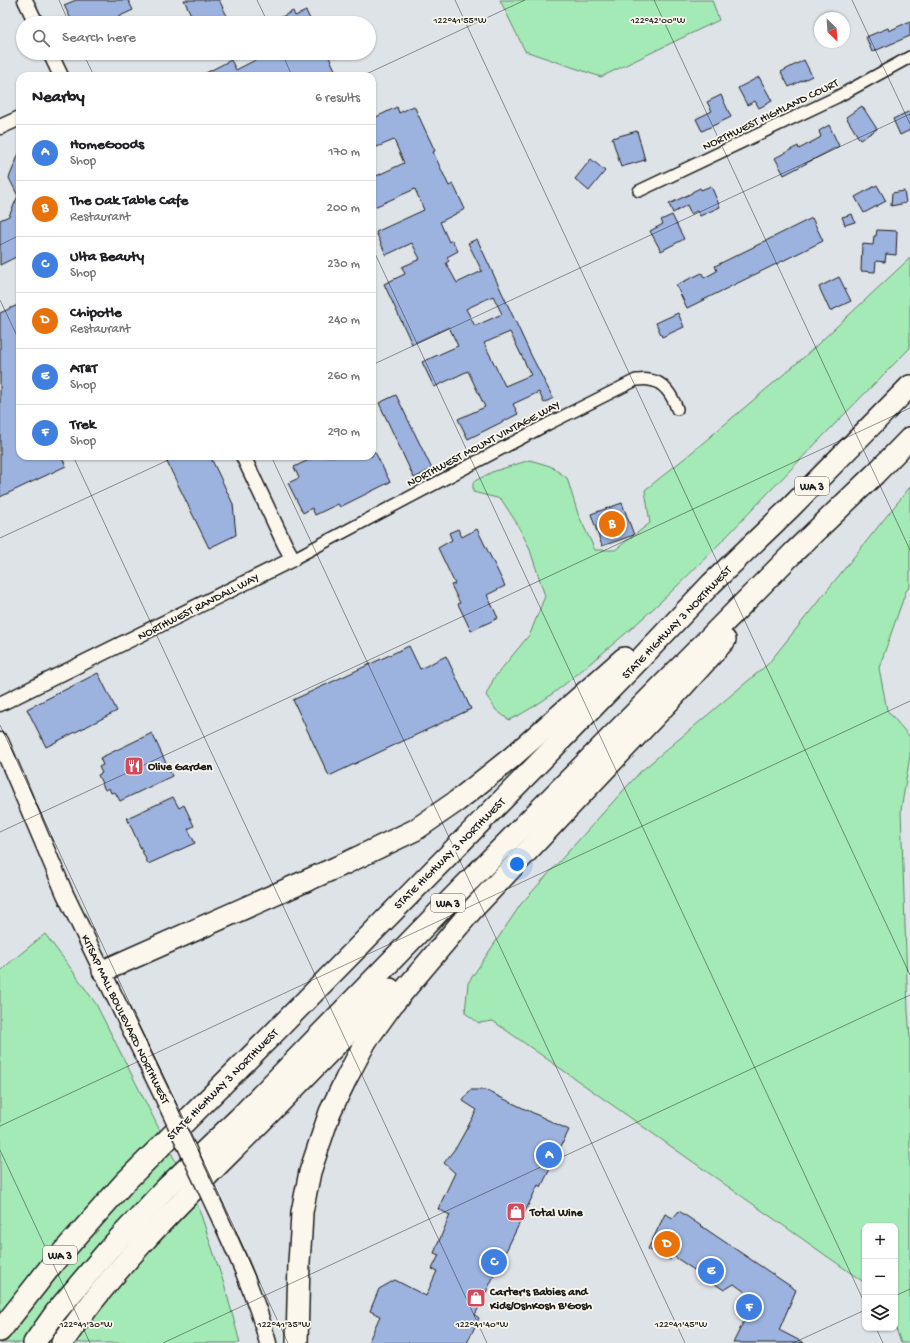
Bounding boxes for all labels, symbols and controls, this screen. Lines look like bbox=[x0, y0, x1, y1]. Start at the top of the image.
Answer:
north arrow bbox=[814, 12, 850, 48]
text: 122°41'55"W bbox=[433, 15, 487, 27]
text: 122°42'00"W bbox=[630, 15, 686, 27]
search box bbox=[16, 16, 376, 60]
icon: search bbox=[30, 27, 52, 49]
text: Search here bbox=[62, 29, 136, 47]
street label: NORTHWEST HIGHLAND COURT bbox=[701, 76, 842, 155]
text: Nearby bbox=[32, 88, 85, 108]
text: 6 results bbox=[315, 91, 360, 106]
text: HomeGoods bbox=[70, 136, 144, 154]
text: A bbox=[41, 145, 49, 160]
text: 170 m bbox=[328, 145, 360, 160]
text: Shop bbox=[70, 154, 96, 169]
text: The Oak Table Cafe bbox=[70, 192, 188, 210]
text: B bbox=[42, 201, 48, 216]
text: 200 m bbox=[327, 201, 360, 216]
text: Restaurant bbox=[70, 210, 130, 225]
text: Ulta Beauty bbox=[70, 248, 144, 266]
text: C bbox=[41, 257, 49, 272]
text: 230 m bbox=[327, 257, 360, 272]
text: Shop bbox=[70, 266, 96, 281]
text: Chipotle bbox=[70, 304, 122, 322]
text: D bbox=[41, 313, 49, 328]
text: 240 m bbox=[328, 313, 360, 328]
text: Restaurant bbox=[70, 322, 130, 337]
text: AT&T bbox=[70, 360, 97, 378]
text: E bbox=[41, 369, 49, 384]
text: 260 m bbox=[327, 369, 360, 384]
text: Shop bbox=[70, 378, 96, 393]
street label: NORTHWEST MOUNT VINTAGE WAY bbox=[405, 398, 563, 491]
text: Trek bbox=[70, 416, 96, 434]
text: F bbox=[42, 425, 48, 440]
text: 290 m bbox=[327, 425, 360, 440]
text: Shop bbox=[70, 434, 96, 449]
road number: WA 3 bbox=[795, 477, 829, 495]
pin: B bbox=[599, 509, 625, 539]
street label: STATE HIGHWAY 3 NORTHWEST bbox=[620, 563, 736, 683]
street label: NORTHWEST RANDALL WAY bbox=[136, 571, 262, 644]
restaurant icon: Olive Garden bbox=[123, 755, 145, 777]
place label: Olive Garden bbox=[148, 761, 213, 775]
street label: STATE HIGHWAY 3 NORTHWEST bbox=[392, 795, 510, 913]
your location bbox=[507, 854, 527, 874]
road number: WA 3 bbox=[431, 894, 465, 912]
street label: KITSAP MALL BOULEVARD NORTHWEST bbox=[77, 933, 172, 1108]
street label: STATE HIGHWAY 3 NORTHWEST bbox=[165, 1026, 283, 1144]
pin: A bbox=[536, 1140, 562, 1170]
shop icon: Total Wine bbox=[505, 1201, 527, 1223]
place label: Total Wine bbox=[529, 1207, 583, 1221]
map controls bbox=[862, 1223, 898, 1331]
button: + bbox=[862, 1223, 898, 1259]
pin: D bbox=[654, 1229, 680, 1259]
road number: WA 3 bbox=[43, 1246, 77, 1264]
pin: C bbox=[481, 1247, 507, 1277]
pin: E bbox=[698, 1256, 724, 1286]
button: − bbox=[862, 1259, 898, 1295]
place label: Carter's Babies and Kids/OshKosh B'Gosh bbox=[489, 1286, 593, 1314]
shop icon: Carter's Babies and Kids/OshKosh B'Gosh bbox=[465, 1287, 487, 1309]
pin: F bbox=[736, 1292, 762, 1322]
button: layers bbox=[862, 1295, 898, 1331]
text: 122°41'30"W bbox=[58, 1319, 113, 1331]
text: 122°41'35"W bbox=[257, 1319, 311, 1331]
text: 122°41'40"W bbox=[455, 1319, 509, 1331]
text: 122°41'45"W bbox=[654, 1319, 708, 1331]

